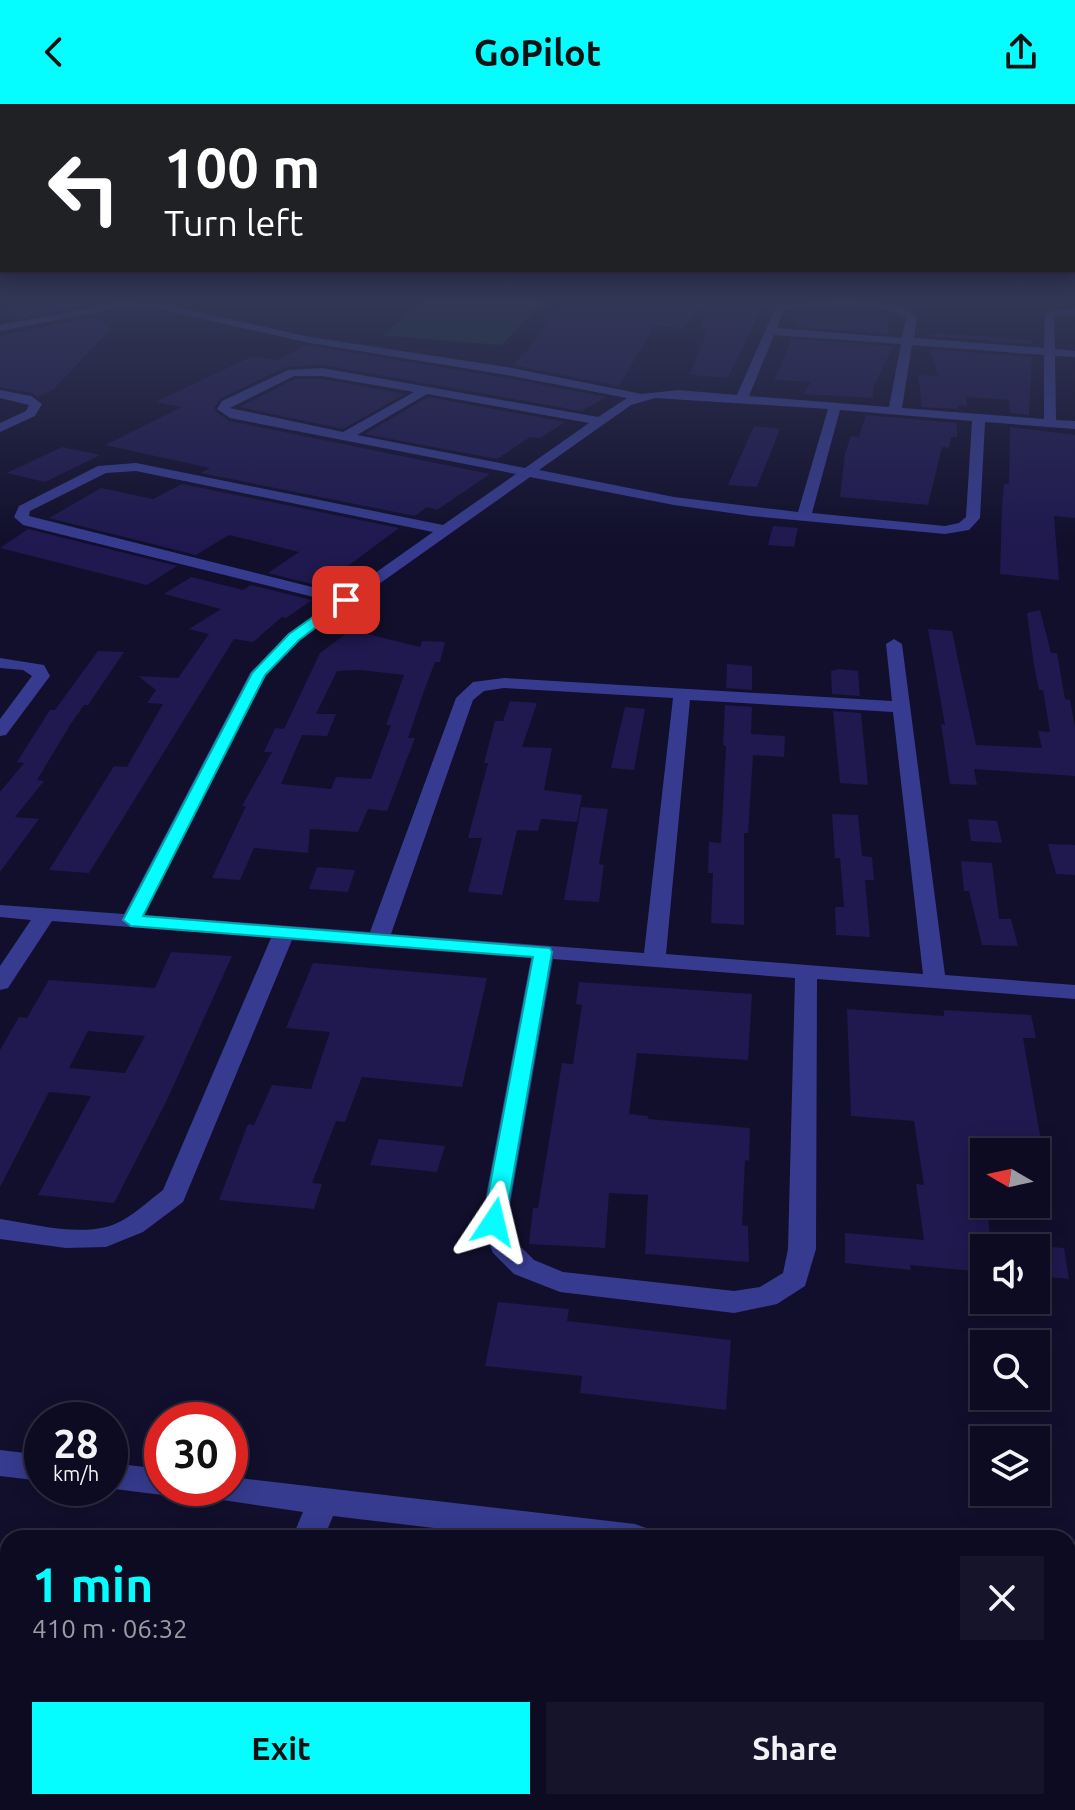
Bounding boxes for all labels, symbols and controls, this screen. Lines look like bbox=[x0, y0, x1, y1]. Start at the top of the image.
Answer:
icon: back bbox=[32, 30, 76, 74]
icon: share bbox=[999, 30, 1043, 74]
text: GoPilot bbox=[474, 32, 601, 73]
icon: left bbox=[32, 136, 136, 240]
text: 100 m bbox=[164, 136, 320, 199]
text: Turn left bbox=[164, 202, 303, 243]
pin bbox=[312, 566, 380, 634]
icon: arrive bbox=[324, 578, 368, 622]
north arrow bbox=[970, 1138, 1050, 1218]
map controls bbox=[970, 1138, 1050, 1506]
position arrow bbox=[452, 1180, 536, 1264]
button: sound bbox=[970, 1234, 1050, 1314]
button: search bbox=[970, 1330, 1050, 1410]
speed limit sign: 30 bbox=[144, 1402, 248, 1506]
text: 28 bbox=[53, 1421, 99, 1466]
button: layers bbox=[970, 1426, 1050, 1506]
text: km/h bbox=[53, 1462, 99, 1485]
button: close bbox=[960, 1556, 1044, 1640]
text: 1 min bbox=[32, 1557, 153, 1611]
text: 410 m · 06:32 bbox=[32, 1614, 188, 1643]
button: Exit bbox=[32, 1702, 530, 1794]
button: Share bbox=[546, 1702, 1044, 1794]

